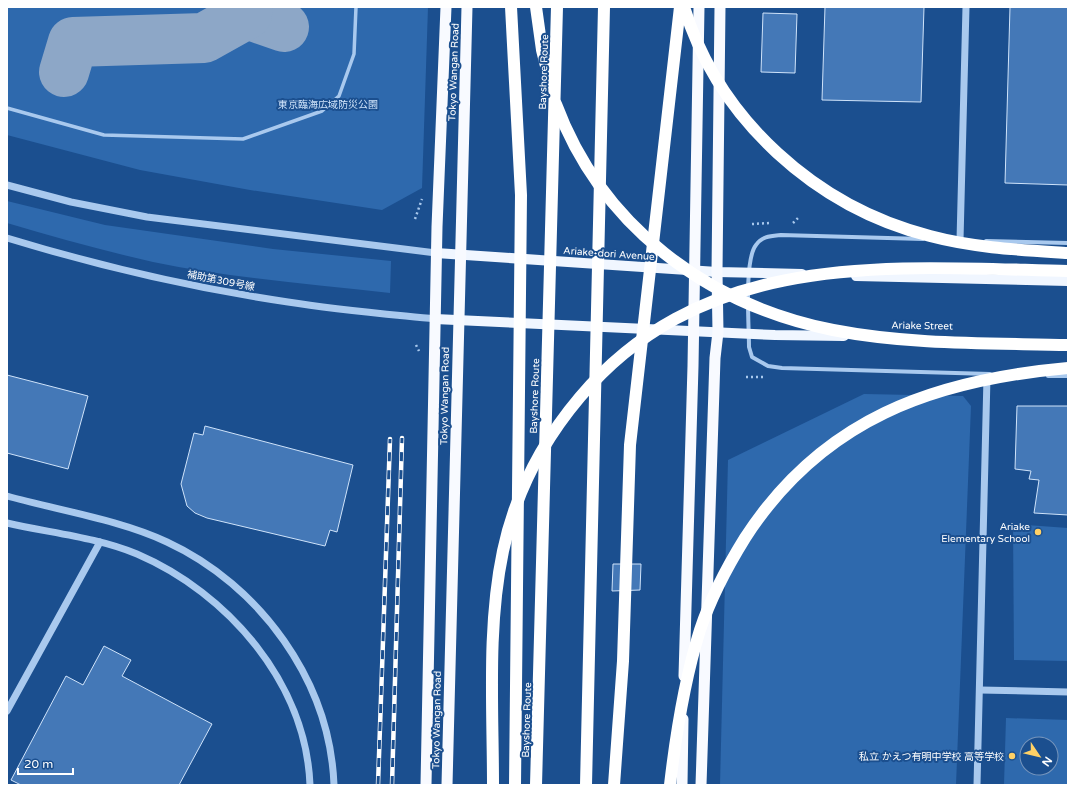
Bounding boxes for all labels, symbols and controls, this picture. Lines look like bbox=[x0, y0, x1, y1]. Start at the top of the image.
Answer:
street label: Tokyo Wangan Road bbox=[446, 23, 462, 121]
street label: Bayshore Route bbox=[537, 34, 551, 110]
park label: 東京臨海広域防災公園 bbox=[278, 99, 378, 111]
street label: Ariake-dori Avenue bbox=[563, 245, 655, 263]
street label: 補助第309号線 bbox=[186, 269, 256, 293]
street label: Ariake Street bbox=[891, 319, 953, 333]
street label: Tokyo Wangan Road bbox=[438, 347, 452, 445]
street label: Bayshore Route bbox=[528, 358, 542, 434]
place label: Ariake Elementary School bbox=[941, 521, 1030, 545]
marker: Ariake Elementary School bbox=[1033, 527, 1043, 537]
street label: Tokyo Wangan Road bbox=[430, 671, 444, 769]
street label: Bayshore Route bbox=[520, 682, 534, 758]
north arrow bbox=[1019, 736, 1059, 776]
scale bar bbox=[18, 750, 73, 776]
place label: 私立 かえつ有明中学校 高等学校 bbox=[859, 751, 1004, 763]
marker: 私立 かえつ有明中学校 高等学校 bbox=[1007, 751, 1017, 761]
text: N bbox=[1039, 754, 1055, 769]
text: 20 m bbox=[24, 757, 53, 771]

